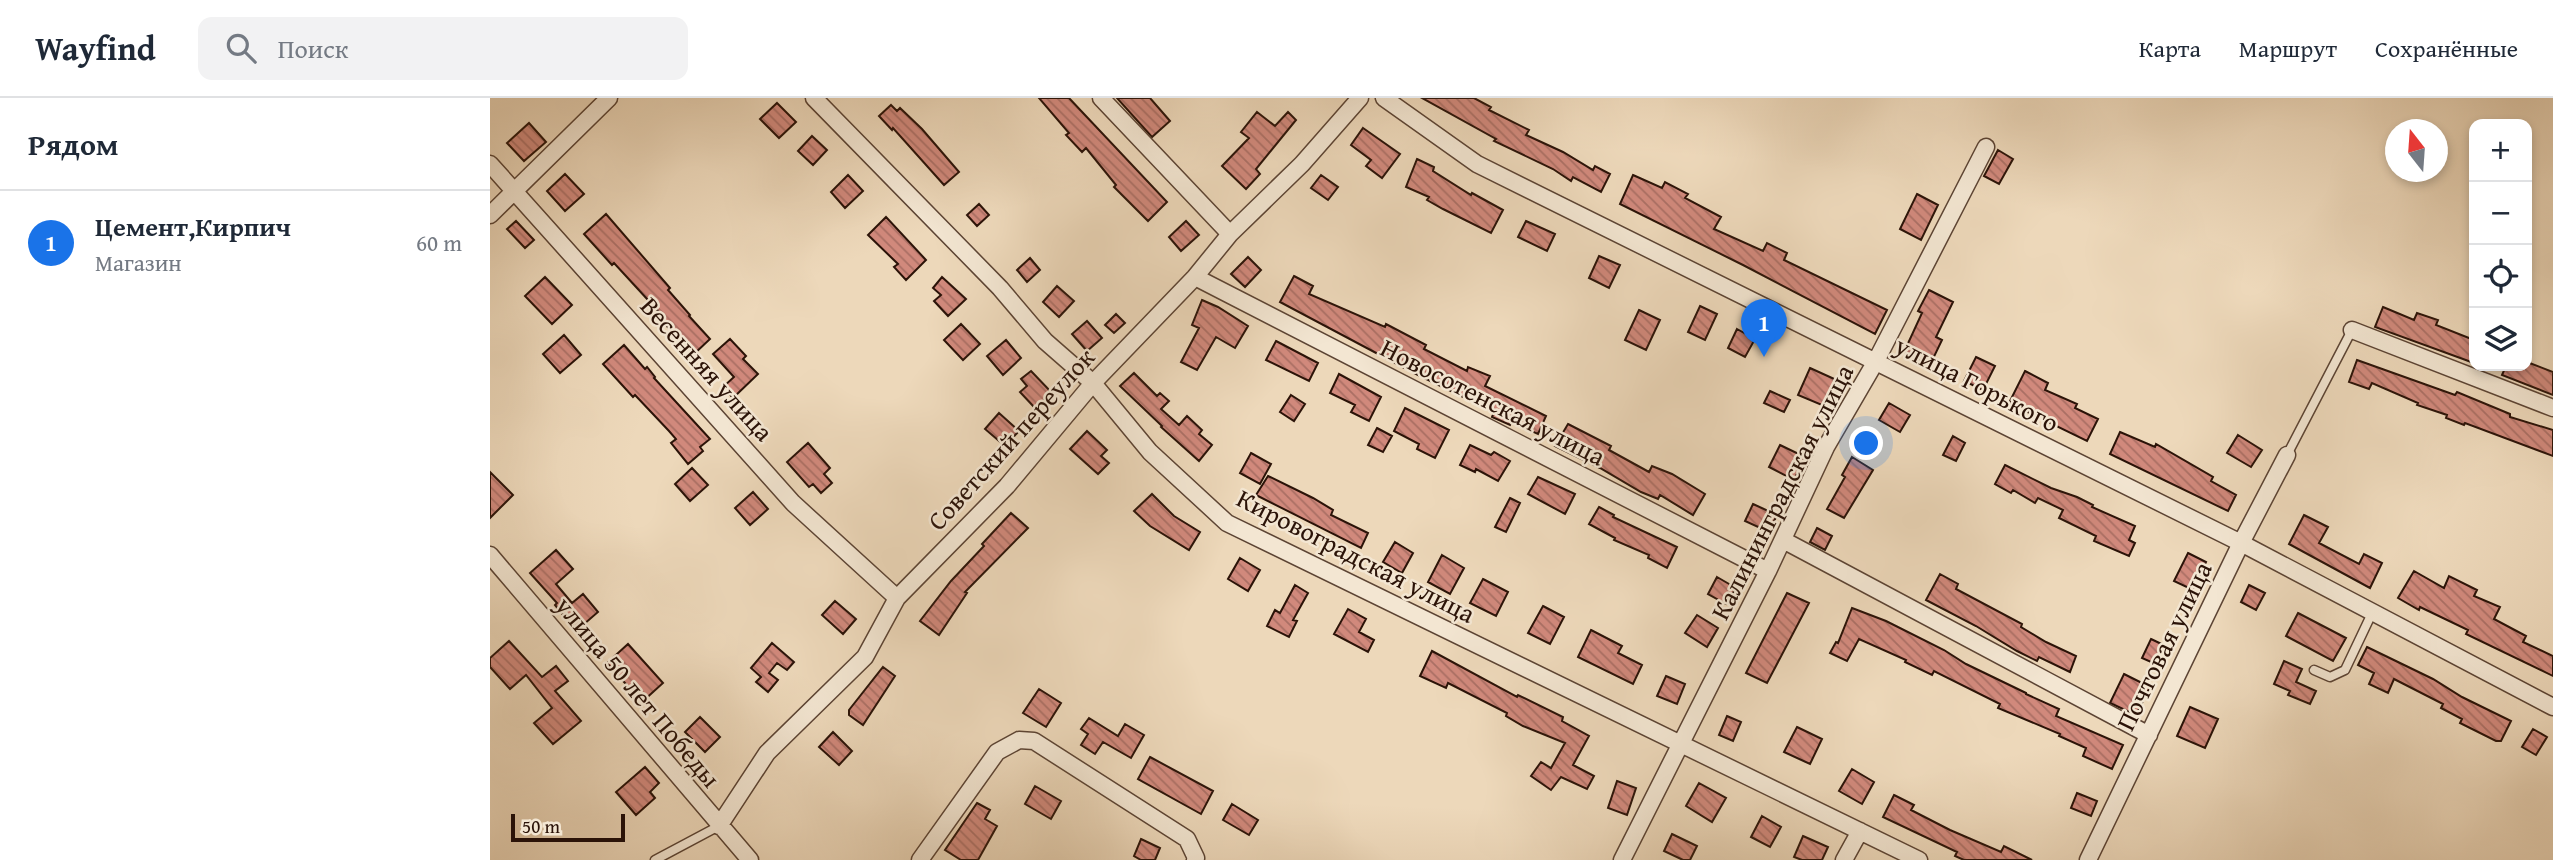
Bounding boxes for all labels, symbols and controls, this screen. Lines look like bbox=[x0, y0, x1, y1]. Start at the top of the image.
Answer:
search box bbox=[198, 17, 688, 80]
text: Wayfind bbox=[35, 24, 156, 72]
icon: search bbox=[222, 29, 260, 67]
text: Поиск bbox=[278, 29, 348, 68]
text: Карта bbox=[2139, 31, 2201, 66]
text: Маршрут bbox=[2239, 31, 2337, 66]
text: Сохранённые bbox=[2375, 31, 2518, 66]
north arrow bbox=[2385, 119, 2448, 182]
map controls bbox=[2469, 119, 2532, 371]
button: + bbox=[2469, 119, 2532, 182]
text: Рядом bbox=[28, 122, 119, 166]
button: − bbox=[2469, 182, 2532, 245]
text: Цемент,Кирпич bbox=[95, 207, 291, 246]
text: 1 bbox=[45, 226, 57, 259]
text: 60 m bbox=[416, 226, 462, 259]
button: locate bbox=[2469, 245, 2532, 308]
text: Магазин bbox=[95, 246, 182, 279]
street label: Весенняя улица bbox=[632, 288, 784, 450]
pin: 1 bbox=[1741, 299, 1787, 357]
button: layers bbox=[2469, 308, 2532, 371]
street label: улица Горького bbox=[1888, 325, 2066, 442]
street label: Новосотенская улица bbox=[1374, 328, 1613, 475]
street label: Советский переулок bbox=[918, 338, 1104, 539]
street label: Калининградская улица bbox=[1700, 357, 1863, 626]
your location bbox=[1849, 426, 1883, 460]
street label: Кировоградская улица bbox=[1230, 479, 1483, 633]
street label: Почтовая улица bbox=[2106, 554, 2222, 737]
street label: улица 50 лет Победы bbox=[546, 587, 730, 796]
scale bar bbox=[511, 811, 625, 843]
text: 50 m bbox=[522, 812, 560, 840]

